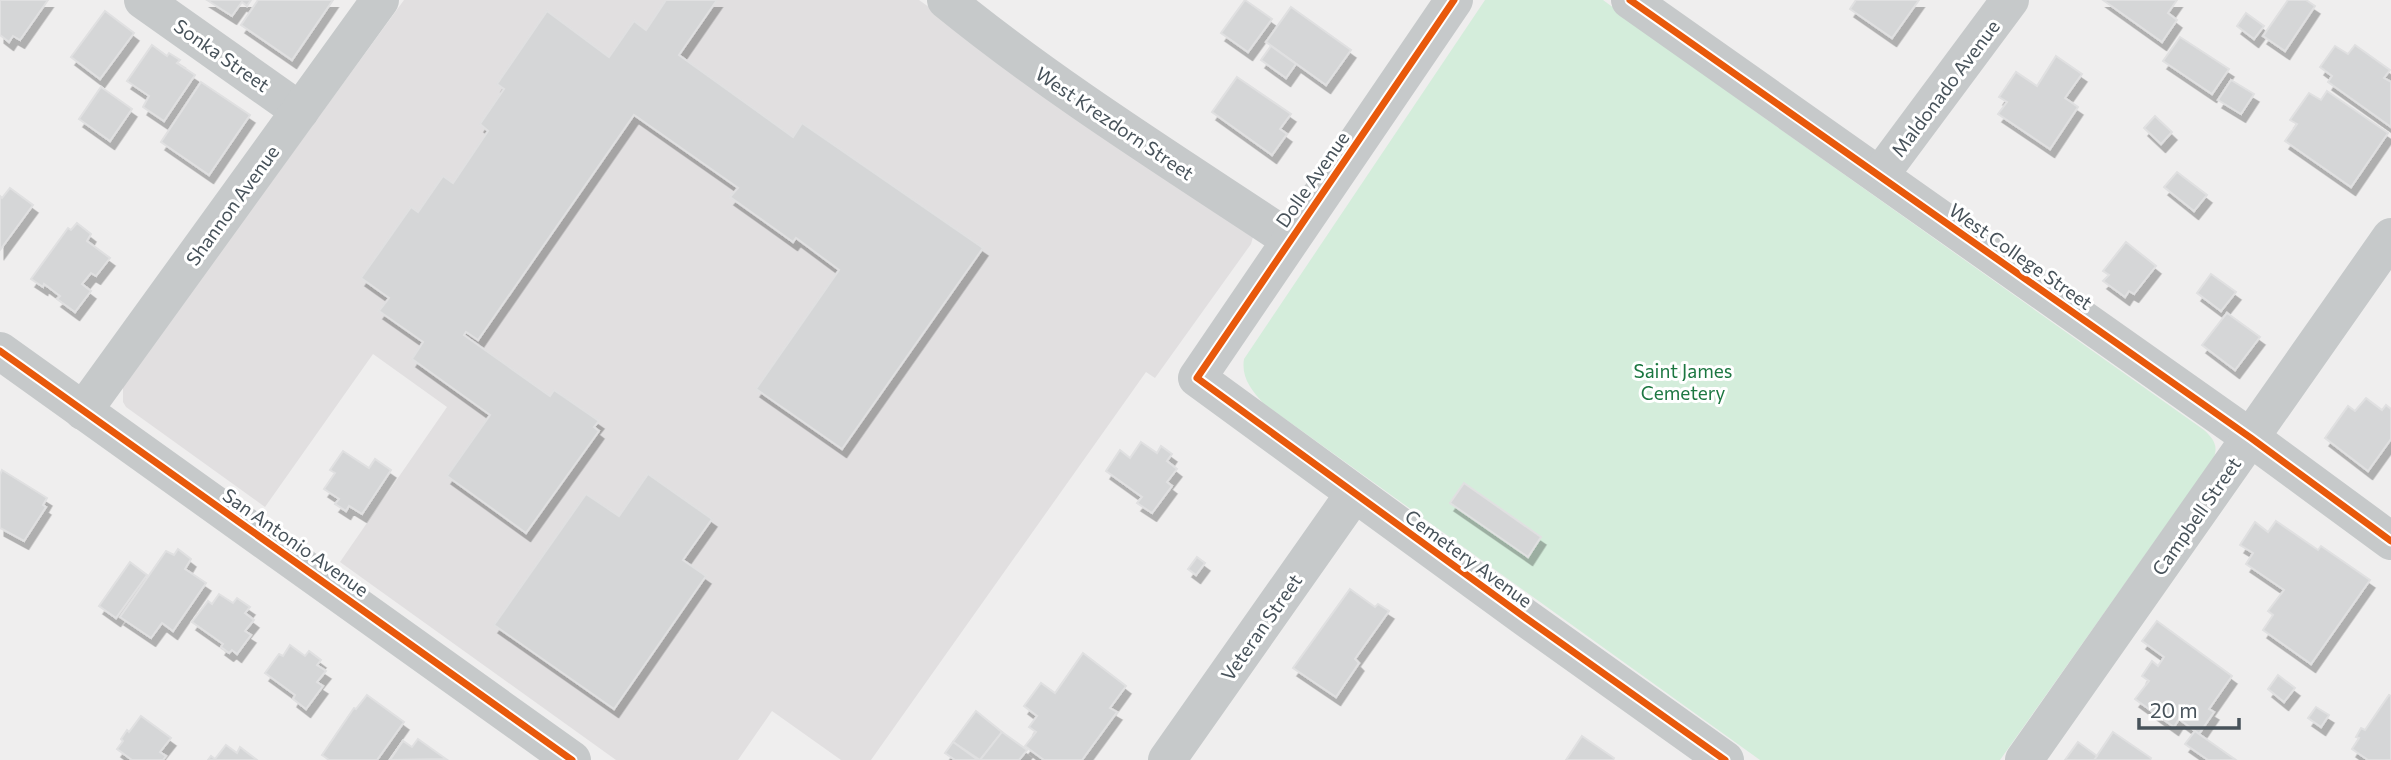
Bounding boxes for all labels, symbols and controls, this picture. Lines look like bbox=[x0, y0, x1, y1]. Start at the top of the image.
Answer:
street label: Sonka Street bbox=[170, 14, 274, 96]
street label: Maldonado Avenue bbox=[1886, 15, 2004, 161]
street label: West Krezdorn Street bbox=[1032, 62, 1199, 185]
street label: Dolle Avenue bbox=[1270, 127, 1354, 231]
street label: Shannon Avenue bbox=[181, 140, 283, 270]
street label: West College Street bbox=[1945, 198, 2097, 314]
park label: Saint James Cemetery bbox=[1634, 359, 1733, 404]
street label: Campbell Street bbox=[2147, 452, 2245, 580]
street label: San Antonio Avenue bbox=[219, 483, 373, 601]
street label: Cemetery Avenue bbox=[1401, 504, 1537, 612]
street label: Veteran Street bbox=[1216, 569, 1306, 685]
scale bar bbox=[2139, 686, 2239, 730]
text: 20 m bbox=[2150, 697, 2198, 722]

